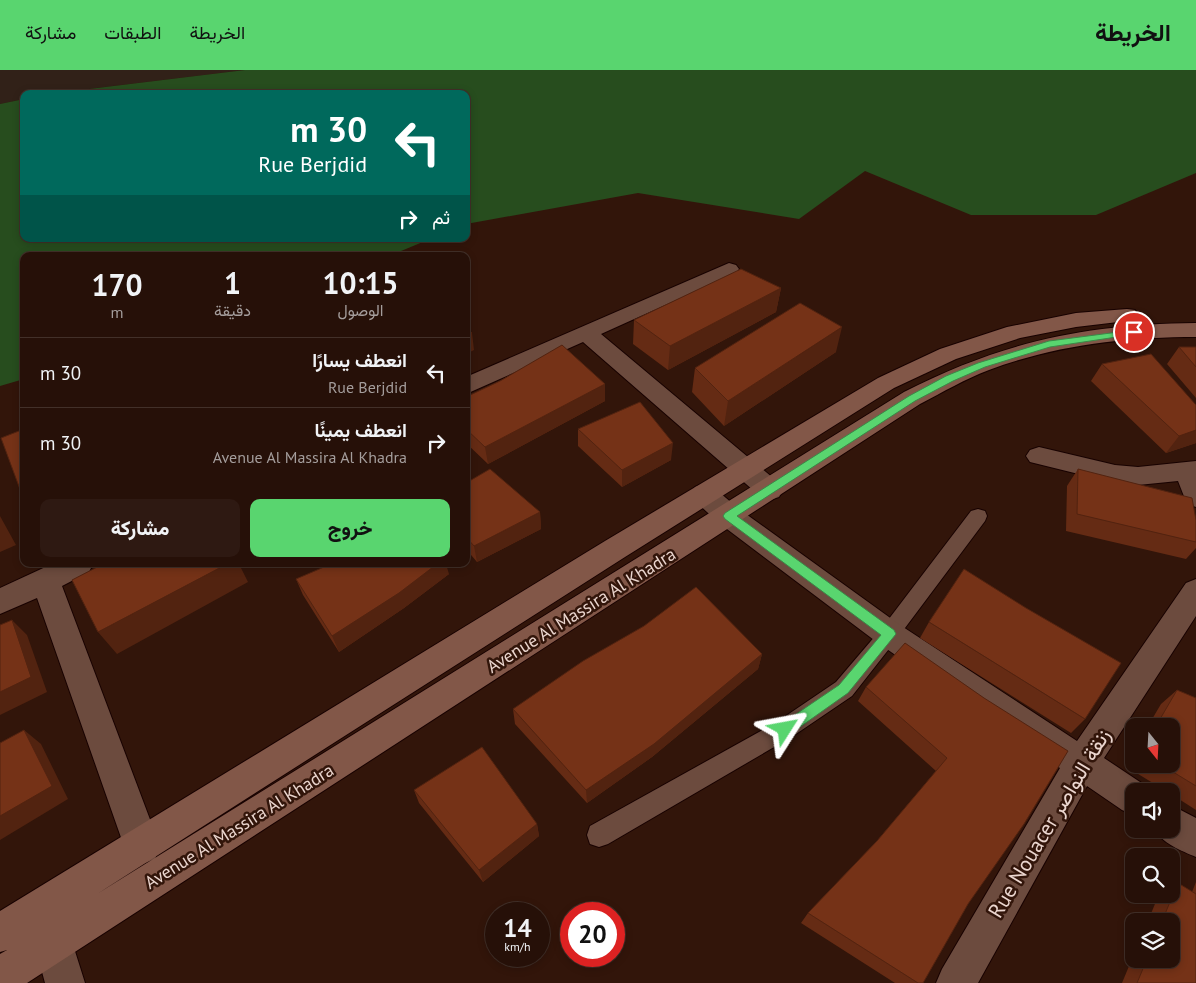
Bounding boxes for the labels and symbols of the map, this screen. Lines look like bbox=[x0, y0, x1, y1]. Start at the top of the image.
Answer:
pin bbox=[1113, 311, 1155, 353]
street label: Avenue Al Massira Al Khadra bbox=[482, 542, 680, 678]
position arrow bbox=[758, 702, 810, 754]
north arrow bbox=[1125, 718, 1180, 772]
street label: Rue Nouacer زنقة النواصر bbox=[982, 723, 1116, 923]
street label: Avenue Al Massira Al Khadra bbox=[140, 758, 338, 894]
speed limit sign: 20 bbox=[560, 902, 625, 967]

